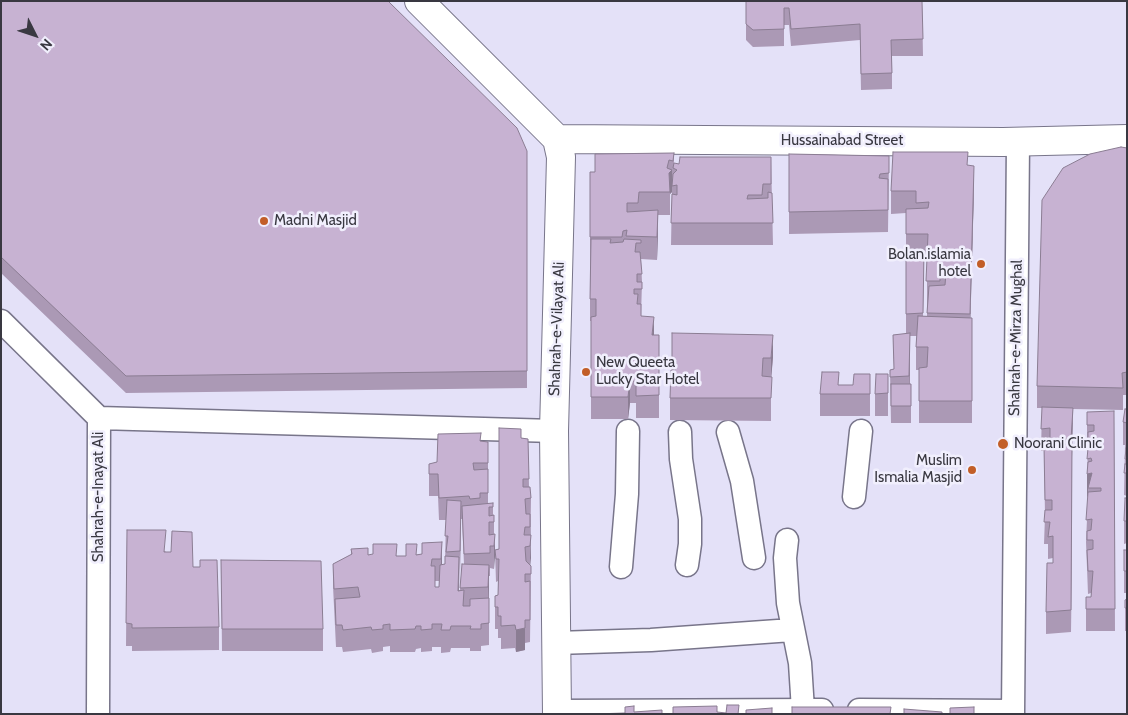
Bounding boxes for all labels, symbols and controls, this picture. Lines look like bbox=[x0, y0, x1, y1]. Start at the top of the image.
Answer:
north arrow bbox=[10, 10, 60, 60]
text: N bbox=[36, 35, 56, 54]
street label: Hussainabad Street bbox=[781, 132, 903, 150]
place label: Madni Masjid bbox=[274, 212, 357, 230]
marker: Madni Masjid bbox=[258, 215, 270, 227]
place label: Bolan.islamia hotel bbox=[888, 246, 971, 281]
marker: Bolan.islamia hotel bbox=[975, 258, 987, 270]
street label: Shahrah-e-Mirza Mughal bbox=[1006, 260, 1026, 416]
street label: Shahrah-e-Vilayat Ali bbox=[546, 261, 568, 397]
place label: New Queeta Lucky Star Hotel bbox=[596, 354, 699, 389]
marker: New Queeta Lucky Star Hotel bbox=[580, 366, 592, 378]
street label: Shahrah-e-Inayat Ali bbox=[90, 432, 108, 562]
place label: Noorani Clinic bbox=[1014, 435, 1102, 453]
marker: Noorani Clinic bbox=[996, 437, 1010, 451]
place label: Muslim Ismalia Masjid bbox=[874, 452, 962, 487]
marker: Muslim Ismalia Masjid bbox=[966, 464, 978, 476]

